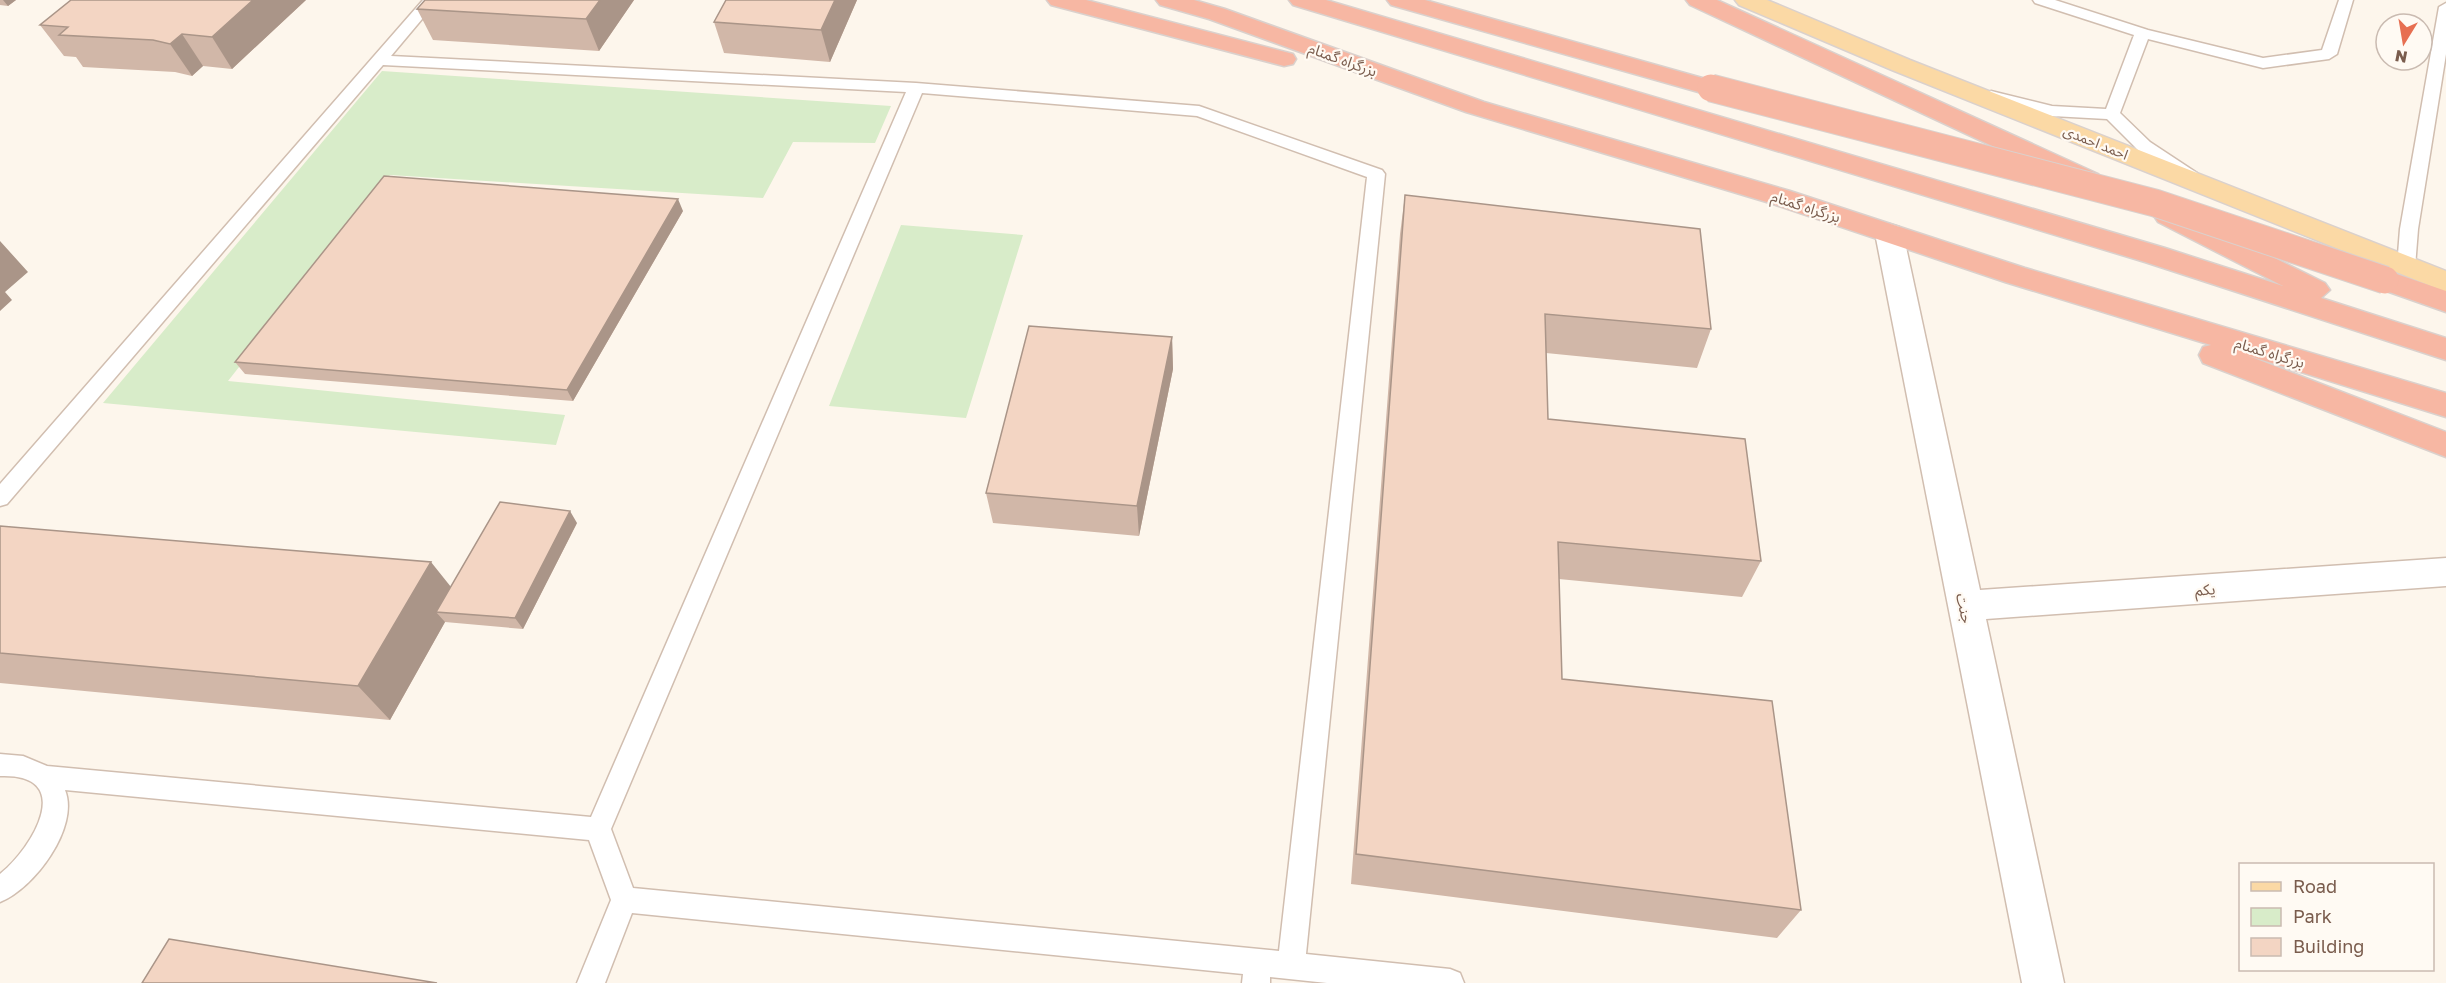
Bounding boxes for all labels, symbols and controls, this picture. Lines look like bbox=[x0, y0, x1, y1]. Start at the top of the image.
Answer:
north arrow bbox=[2374, 12, 2434, 72]
street label: بزرگراه گمنام bbox=[1305, 38, 1380, 83]
text: N bbox=[2393, 46, 2409, 68]
street label: احمد احمدی bbox=[2061, 121, 2131, 164]
street label: بزرگراه گمنام bbox=[1768, 186, 1843, 228]
street label: بزرگراه گمنام bbox=[2232, 333, 2307, 374]
street label: یکم bbox=[2194, 579, 2216, 602]
street label: جنت bbox=[1953, 591, 1977, 625]
legend bbox=[2239, 863, 2434, 971]
text: Road bbox=[2293, 875, 2337, 897]
text: Park bbox=[2293, 905, 2332, 927]
text: Building bbox=[2293, 935, 2364, 957]

